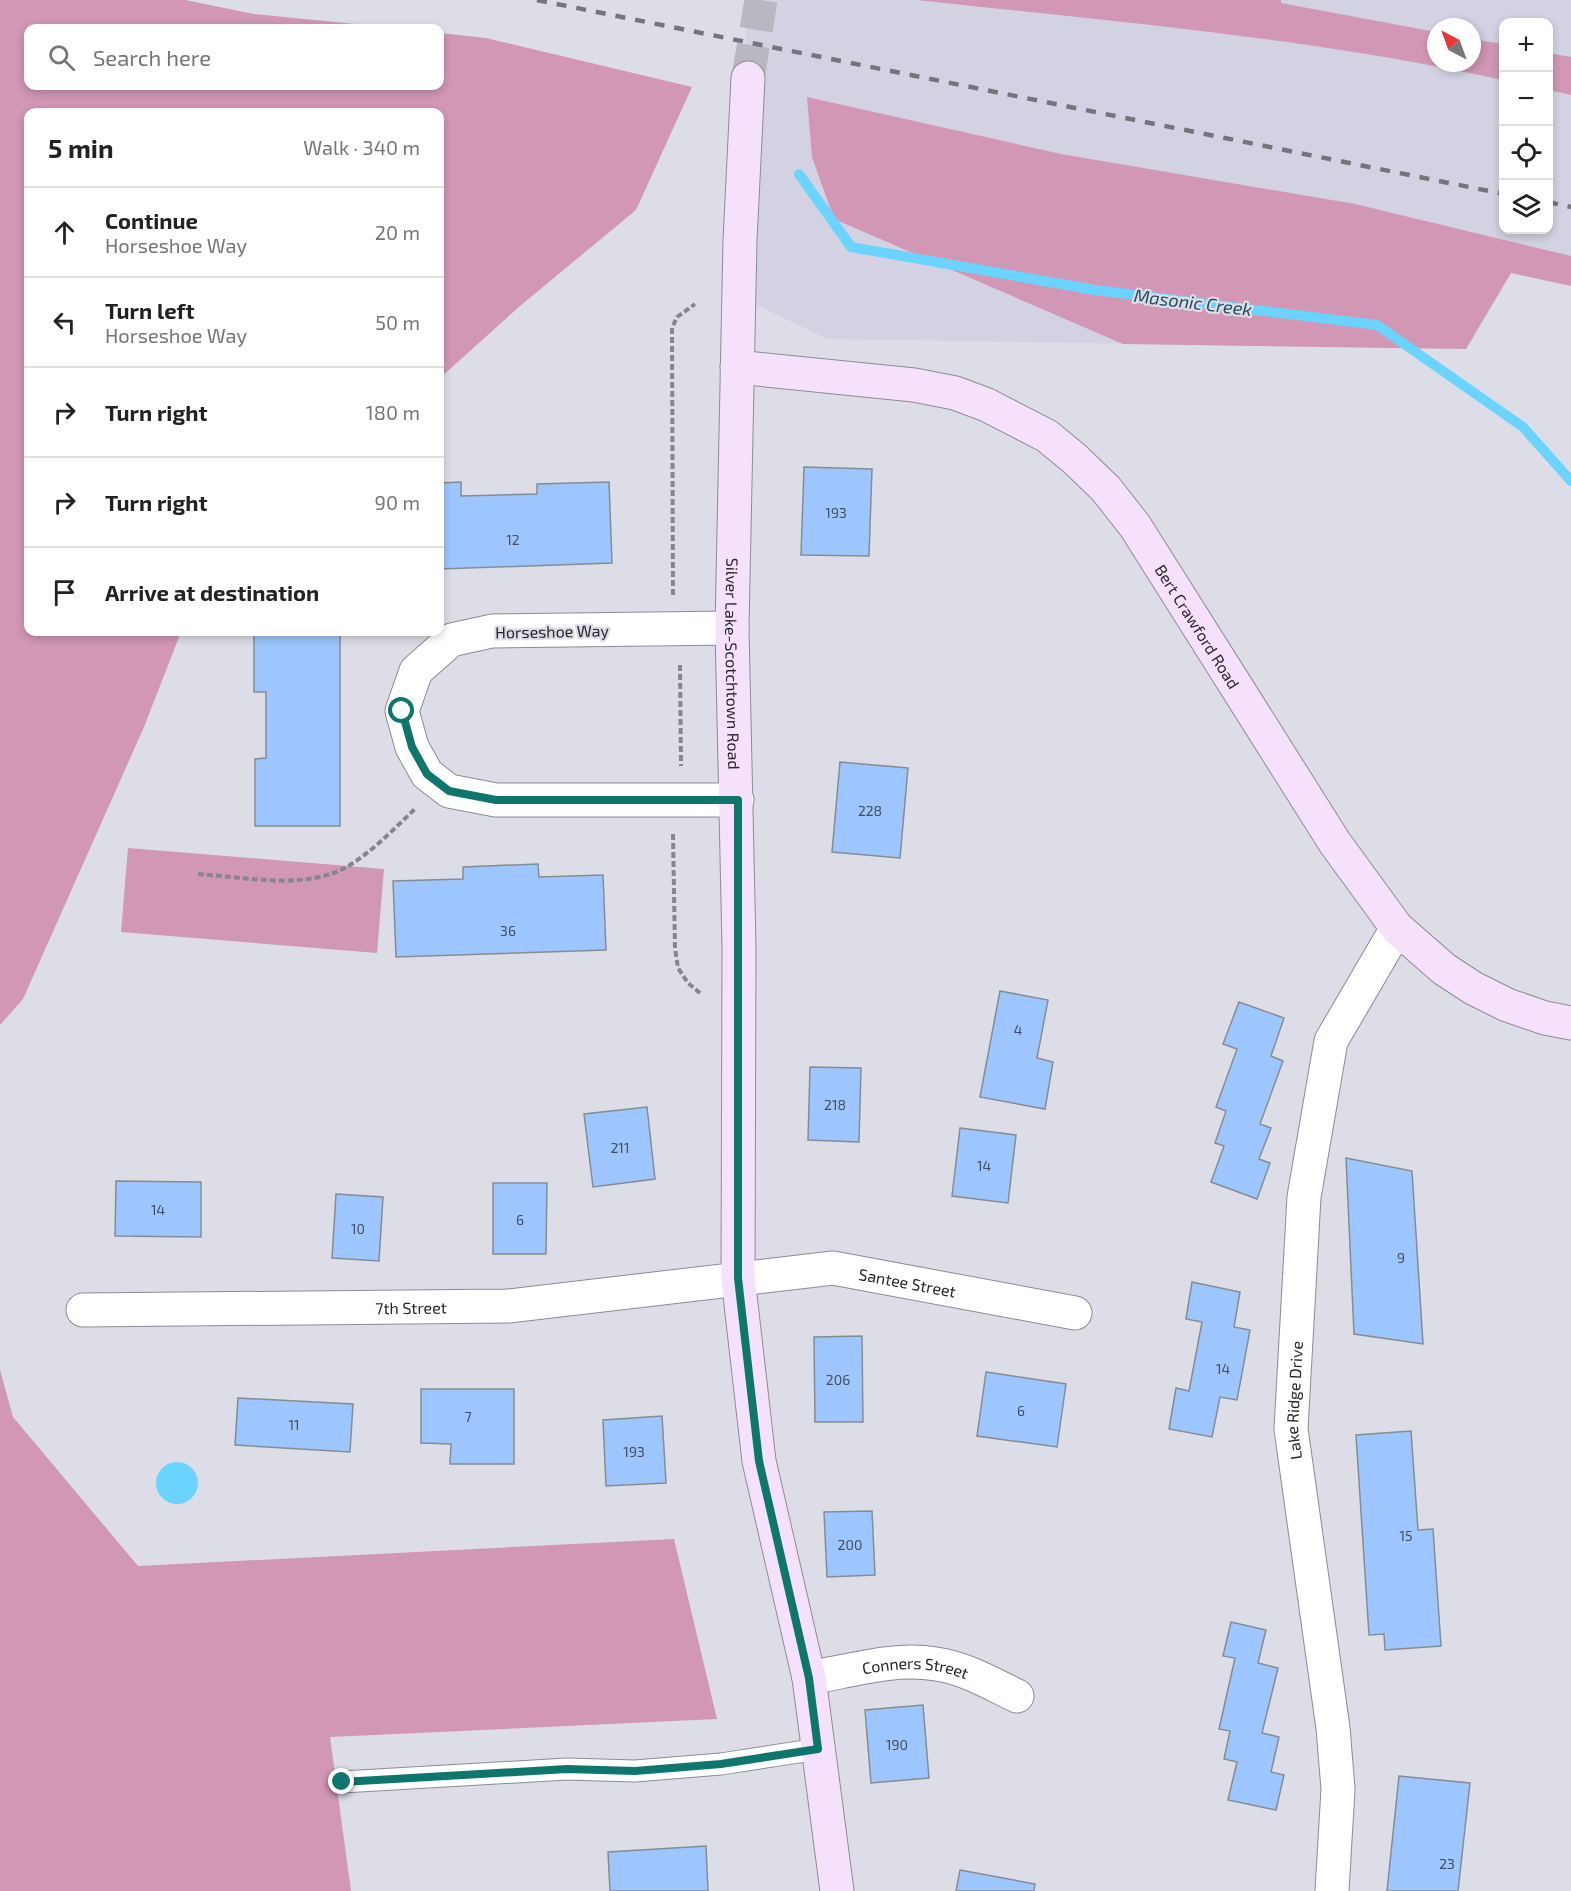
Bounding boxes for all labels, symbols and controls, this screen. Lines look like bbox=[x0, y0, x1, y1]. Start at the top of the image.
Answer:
north arrow bbox=[1427, 18, 1481, 72]
map controls bbox=[1499, 18, 1553, 234]
button: + bbox=[1499, 18, 1553, 72]
search box bbox=[24, 24, 444, 90]
icon: search bbox=[45, 41, 78, 74]
text: Search here bbox=[93, 44, 211, 70]
button: − bbox=[1499, 72, 1553, 126]
button: locate bbox=[1499, 126, 1553, 180]
text: 5 min bbox=[48, 132, 114, 163]
text: Walk · 340 m bbox=[303, 135, 420, 159]
button: layers bbox=[1499, 180, 1553, 234]
text: Continue bbox=[105, 207, 198, 233]
icon: ahead bbox=[48, 216, 81, 249]
text: 20 m bbox=[375, 220, 420, 244]
text: Horseshoe Way bbox=[105, 233, 247, 257]
water label: Masonic Creek bbox=[1133, 284, 1253, 320]
text: Turn left bbox=[105, 297, 194, 323]
icon: left bbox=[48, 306, 81, 339]
text: 50 m bbox=[375, 310, 420, 334]
text: Horseshoe Way bbox=[105, 323, 247, 347]
icon: right bbox=[48, 396, 81, 429]
text: Turn right bbox=[105, 399, 207, 425]
text: 180 m bbox=[366, 400, 420, 424]
icon: right bbox=[48, 486, 81, 519]
text: Turn right bbox=[105, 489, 207, 515]
text: 90 m bbox=[375, 490, 420, 514]
house number: 193 bbox=[825, 504, 847, 521]
house number: 12 bbox=[506, 531, 520, 548]
street label: Silver Lake-Scotchtown Road bbox=[722, 558, 745, 770]
street label: Bert Crawford Road bbox=[1152, 560, 1244, 692]
icon: arrive bbox=[48, 576, 81, 609]
text: Arrive at destination bbox=[105, 579, 319, 605]
street label: Horseshoe Way bbox=[495, 621, 609, 641]
route start bbox=[388, 697, 414, 723]
house number: 228 bbox=[858, 802, 882, 819]
house number: 36 bbox=[500, 922, 516, 939]
house number: 4 bbox=[1014, 1021, 1022, 1038]
house number: 218 bbox=[824, 1096, 846, 1113]
house number: 211 bbox=[610, 1139, 630, 1156]
house number: 14 bbox=[977, 1157, 991, 1174]
house number: 14 bbox=[151, 1201, 165, 1218]
house number: 6 bbox=[516, 1211, 524, 1228]
house number: 10 bbox=[351, 1220, 365, 1237]
house number: 9 bbox=[1397, 1249, 1405, 1266]
street label: Santee Street bbox=[857, 1264, 958, 1300]
street label: 7th Street bbox=[375, 1297, 447, 1317]
street label: Lake Ridge Drive bbox=[1281, 1340, 1305, 1461]
house number: 14 bbox=[1216, 1360, 1230, 1377]
house number: 206 bbox=[826, 1371, 850, 1388]
house number: 6 bbox=[1017, 1402, 1025, 1419]
house number: 7 bbox=[464, 1408, 472, 1425]
house number: 11 bbox=[288, 1416, 300, 1433]
house number: 193 bbox=[623, 1443, 645, 1460]
house number: 15 bbox=[1399, 1527, 1413, 1544]
house number: 200 bbox=[838, 1536, 862, 1553]
street label: Conners Street bbox=[860, 1653, 972, 1682]
house number: 190 bbox=[886, 1736, 908, 1753]
route end bbox=[328, 1768, 354, 1794]
house number: 23 bbox=[1439, 1855, 1455, 1872]

